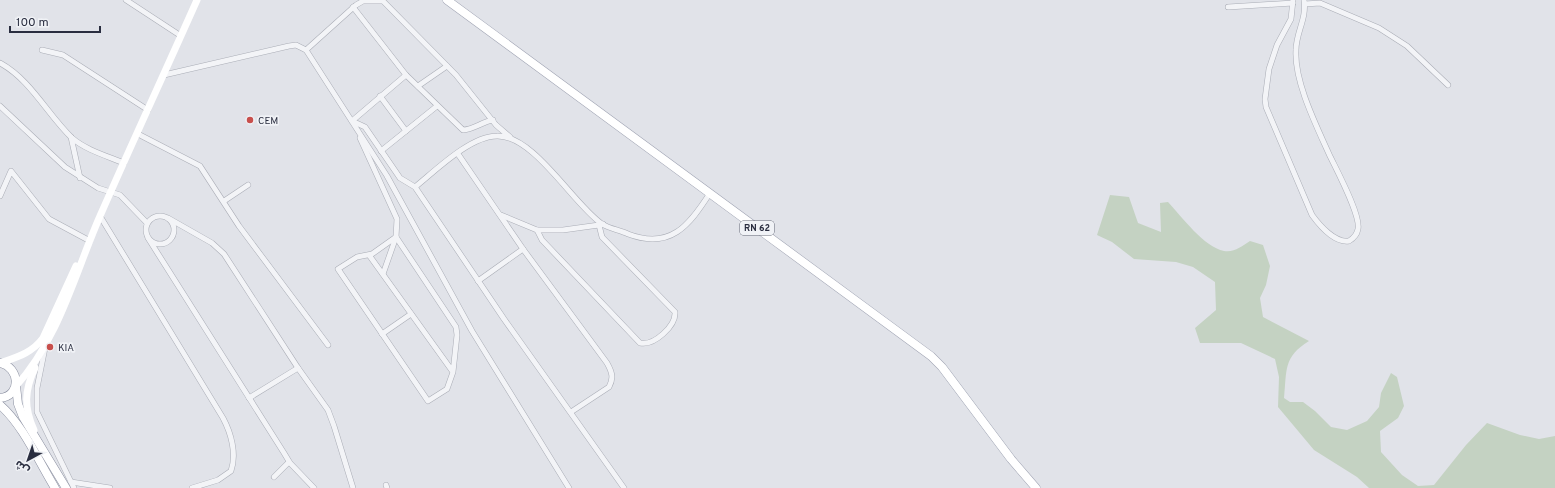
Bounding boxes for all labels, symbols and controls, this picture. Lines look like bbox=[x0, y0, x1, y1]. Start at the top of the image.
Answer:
scale bar bbox=[10, 8, 100, 34]
text: 100 m bbox=[16, 15, 49, 31]
marker: CEM bbox=[245, 115, 255, 125]
place label: CEM bbox=[258, 115, 278, 128]
road number: RN 62 bbox=[740, 221, 774, 235]
marker: KIA bbox=[45, 342, 55, 352]
place label: KIA bbox=[58, 342, 74, 355]
north arrow bbox=[8, 440, 48, 480]
text: ش bbox=[12, 457, 32, 477]

